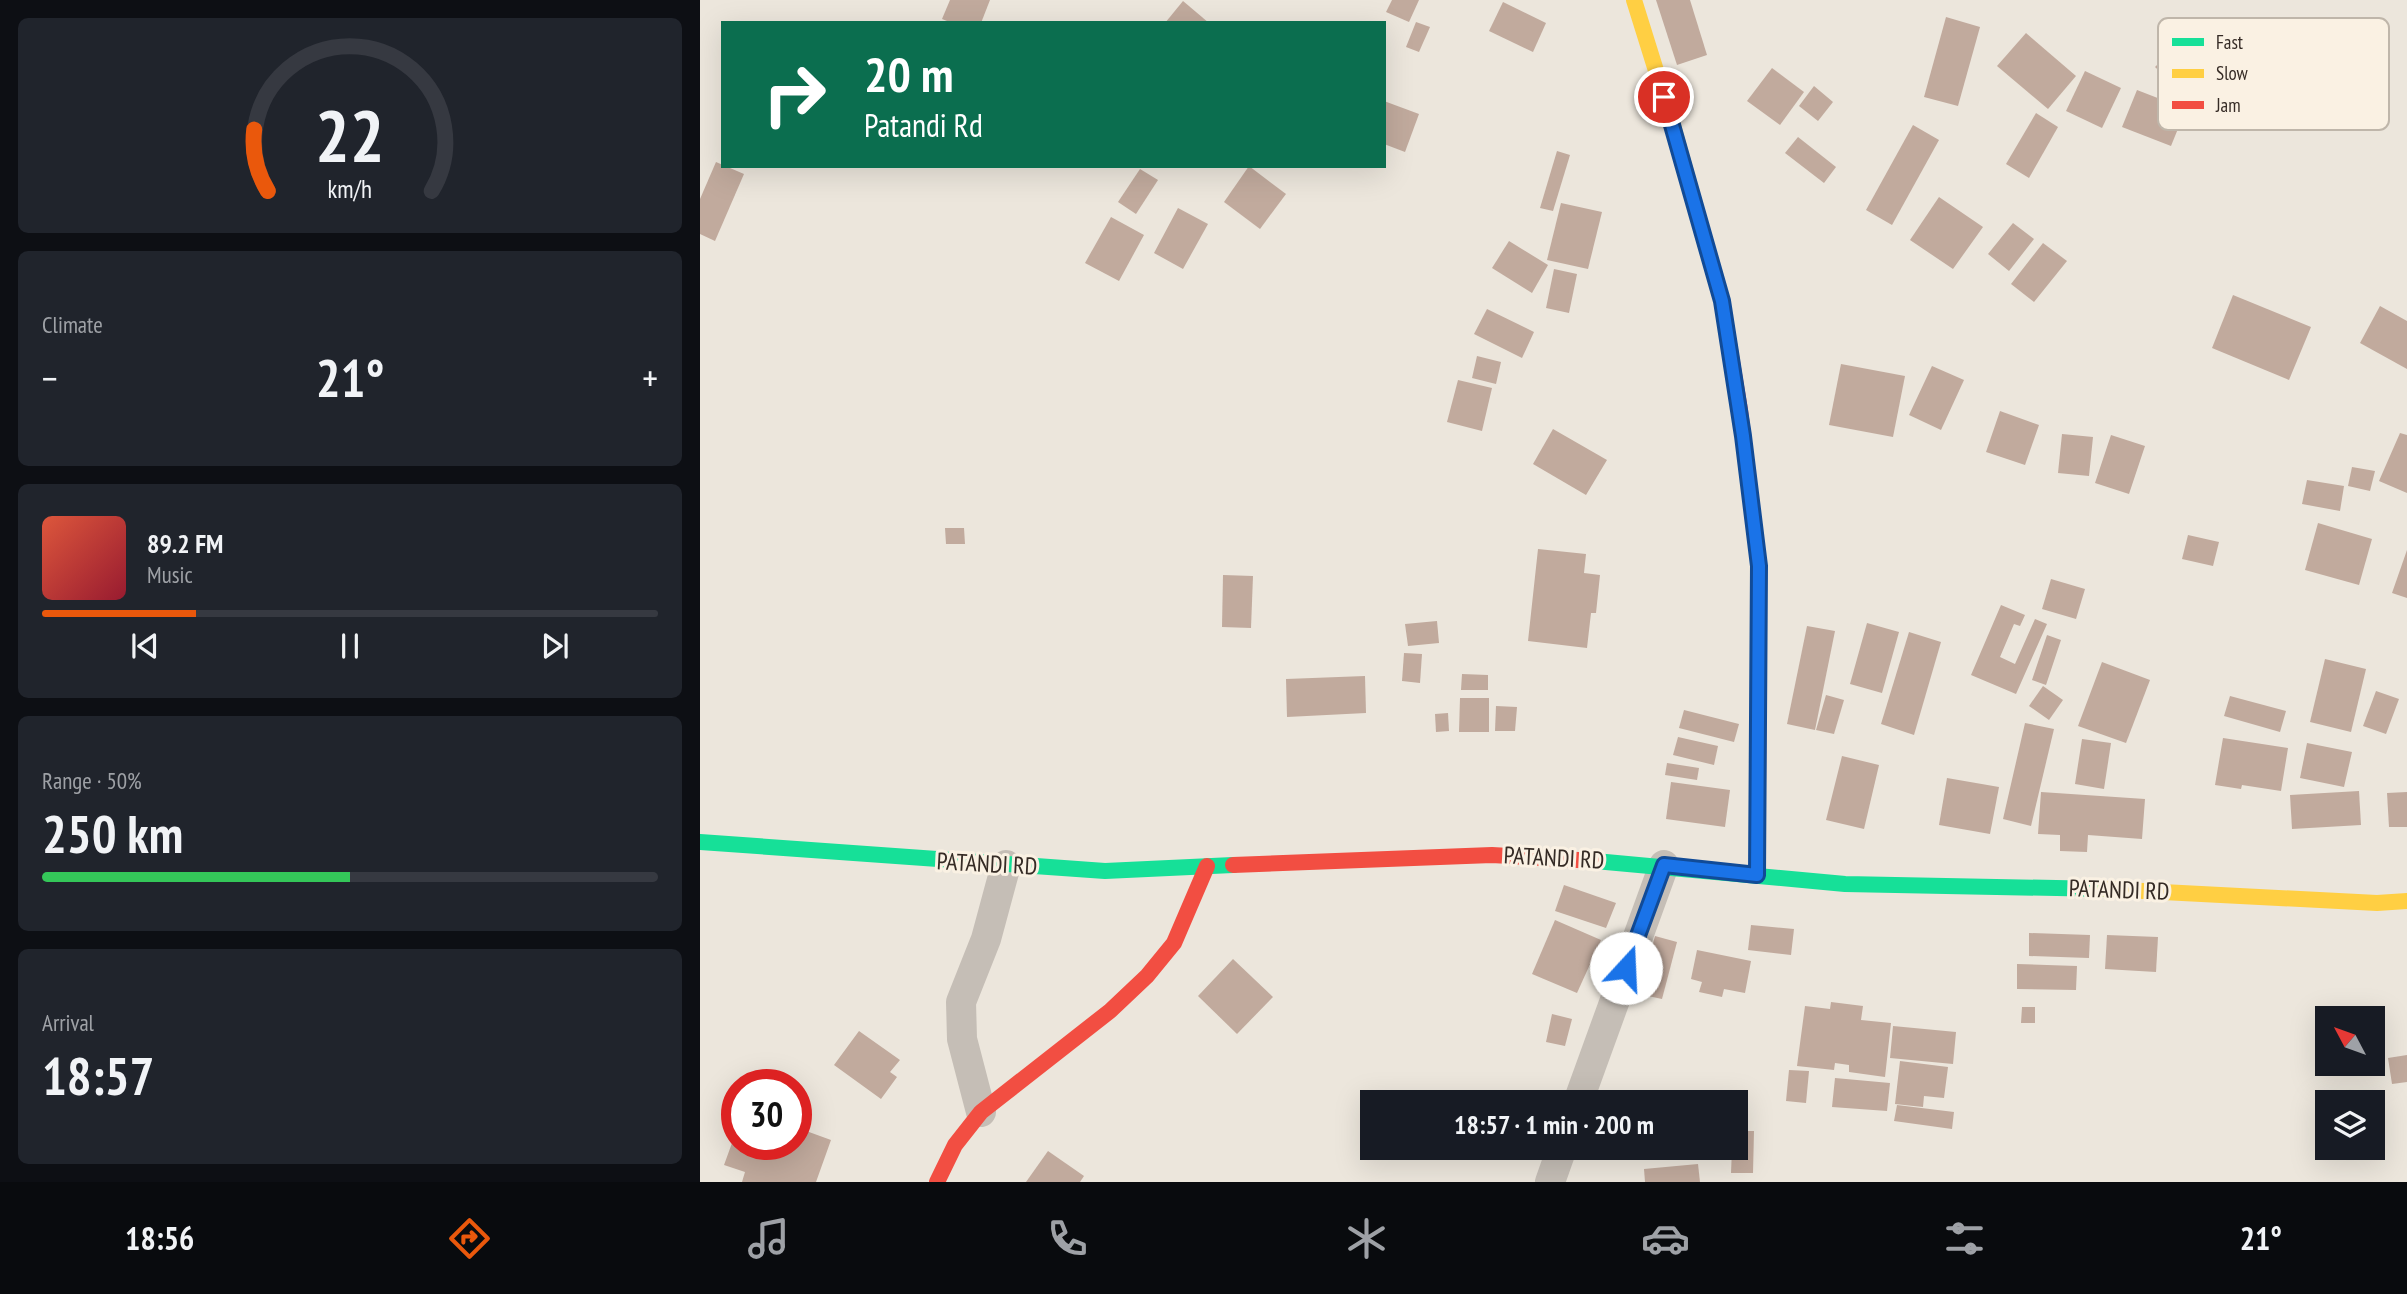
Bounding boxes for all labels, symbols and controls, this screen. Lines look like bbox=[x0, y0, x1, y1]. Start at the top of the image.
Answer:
legend bbox=[2158, 18, 2389, 130]
text: Fast bbox=[2216, 30, 2244, 54]
text: 20 m bbox=[864, 42, 953, 106]
icon: right bbox=[749, 49, 840, 140]
text: Slow bbox=[2216, 61, 2249, 85]
pin bbox=[1634, 67, 1694, 127]
icon: arrive bbox=[1645, 78, 1683, 116]
text: 22 bbox=[315, 88, 385, 182]
text: Jam bbox=[2215, 93, 2241, 117]
text: Patandi Rd bbox=[864, 104, 983, 146]
text: km/h bbox=[328, 173, 372, 205]
text: Climate bbox=[42, 310, 103, 339]
text: 21° bbox=[316, 344, 384, 411]
text: − bbox=[42, 353, 58, 402]
text: + bbox=[642, 353, 658, 402]
text: 89.2 FM bbox=[147, 527, 223, 560]
text: Music bbox=[147, 560, 193, 589]
icon: previous bbox=[126, 627, 164, 665]
icon: pause bbox=[331, 627, 369, 665]
icon: next bbox=[536, 627, 574, 665]
text: Range · 50% bbox=[42, 766, 142, 795]
text: 250 km bbox=[42, 800, 183, 867]
street label: PATANDI RD bbox=[1503, 839, 1605, 876]
street label: PATANDI RD bbox=[936, 845, 1038, 882]
street label: PATANDI RD bbox=[2068, 872, 2170, 907]
position arrow bbox=[1589, 931, 1663, 1005]
north arrow bbox=[2315, 1006, 2385, 1076]
map controls bbox=[2315, 1006, 2385, 1160]
text: Arrival bbox=[42, 1008, 94, 1037]
text: 18:57 bbox=[42, 1042, 154, 1109]
speed limit sign: 30 bbox=[721, 1069, 812, 1160]
button: layers bbox=[2315, 1090, 2385, 1160]
text: 18:57 · 1 min · 200 m bbox=[1454, 1108, 1654, 1141]
icon: directions bbox=[445, 1214, 494, 1263]
icon: music bbox=[744, 1214, 793, 1263]
icon: phone bbox=[1043, 1214, 1092, 1263]
icon: climate bbox=[1342, 1214, 1391, 1263]
icon: car bbox=[1641, 1214, 1690, 1263]
icon: filters bbox=[1940, 1214, 1989, 1263]
text: 18:56 bbox=[125, 1217, 194, 1259]
text: 21° bbox=[2240, 1217, 2282, 1259]

